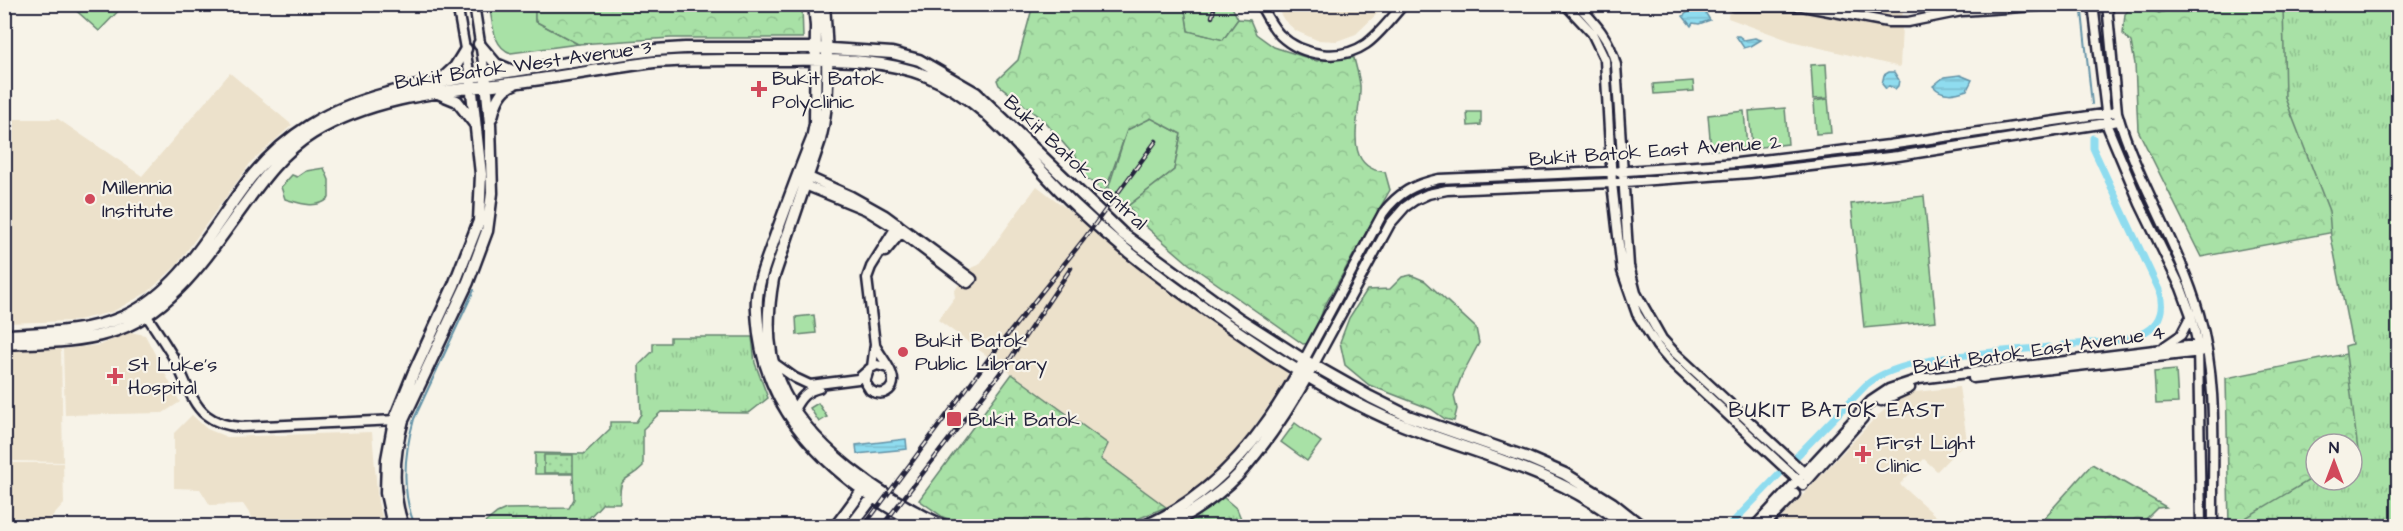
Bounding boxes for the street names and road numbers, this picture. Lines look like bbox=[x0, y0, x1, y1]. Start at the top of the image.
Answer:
street label: Bukit Batok West Avenue 3 bbox=[393, 33, 653, 97]
street label: Bukit Batok Central bbox=[997, 89, 1153, 237]
street label: Bukit Batok East Avenue 2 bbox=[1528, 128, 1782, 174]
street label: Bukit Batok East Avenue 4 bbox=[1911, 318, 2168, 382]

